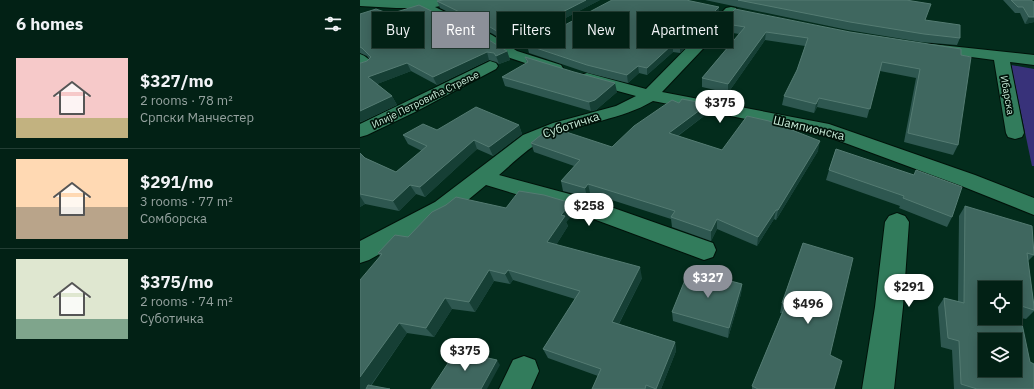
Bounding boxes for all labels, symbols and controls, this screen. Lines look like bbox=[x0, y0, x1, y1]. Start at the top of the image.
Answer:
chip: Buy bbox=[372, 12, 424, 48]
chip: Rent bbox=[432, 12, 489, 48]
chip: Filters bbox=[497, 12, 565, 48]
chip: New bbox=[573, 12, 629, 48]
chip: Apartment bbox=[637, 12, 733, 48]
text: 6 homes bbox=[16, 13, 83, 35]
icon: filters bbox=[322, 13, 344, 35]
street label: Илије Петровића Стреље bbox=[369, 68, 482, 131]
text: $327/mo bbox=[140, 70, 213, 92]
icon: home bbox=[48, 74, 96, 122]
street label: Ибарска bbox=[998, 74, 1017, 116]
pin: $375 bbox=[696, 90, 744, 124]
text: 2 rooms · 78 m² bbox=[140, 92, 233, 109]
text: $375 bbox=[704, 94, 736, 111]
street label: Суботичка bbox=[541, 108, 602, 141]
text: Српски Манчестер bbox=[140, 109, 254, 126]
street label: Шампионска bbox=[772, 112, 847, 143]
text: $291/mo bbox=[140, 171, 213, 193]
icon: home bbox=[48, 175, 96, 223]
text: 3 rooms · 77 m² bbox=[140, 193, 233, 210]
pin: $258 bbox=[565, 193, 613, 227]
text: $258 bbox=[573, 197, 605, 214]
text: Сомборска bbox=[140, 210, 207, 227]
pin: $327 bbox=[684, 265, 732, 299]
text: $327 bbox=[692, 269, 724, 286]
text: $375/mo bbox=[140, 271, 213, 293]
pin: $291 bbox=[885, 274, 933, 308]
icon: home bbox=[48, 275, 96, 323]
text: $291 bbox=[893, 278, 925, 295]
map controls bbox=[978, 281, 1022, 377]
button: locate bbox=[978, 281, 1022, 325]
pin: $496 bbox=[784, 291, 832, 325]
text: 2 rooms · 74 m² bbox=[140, 293, 233, 310]
text: $496 bbox=[792, 295, 824, 312]
text: Суботичка bbox=[140, 310, 204, 327]
button: layers bbox=[978, 333, 1022, 377]
pin: $375 bbox=[441, 338, 489, 372]
text: $375 bbox=[449, 342, 481, 359]

